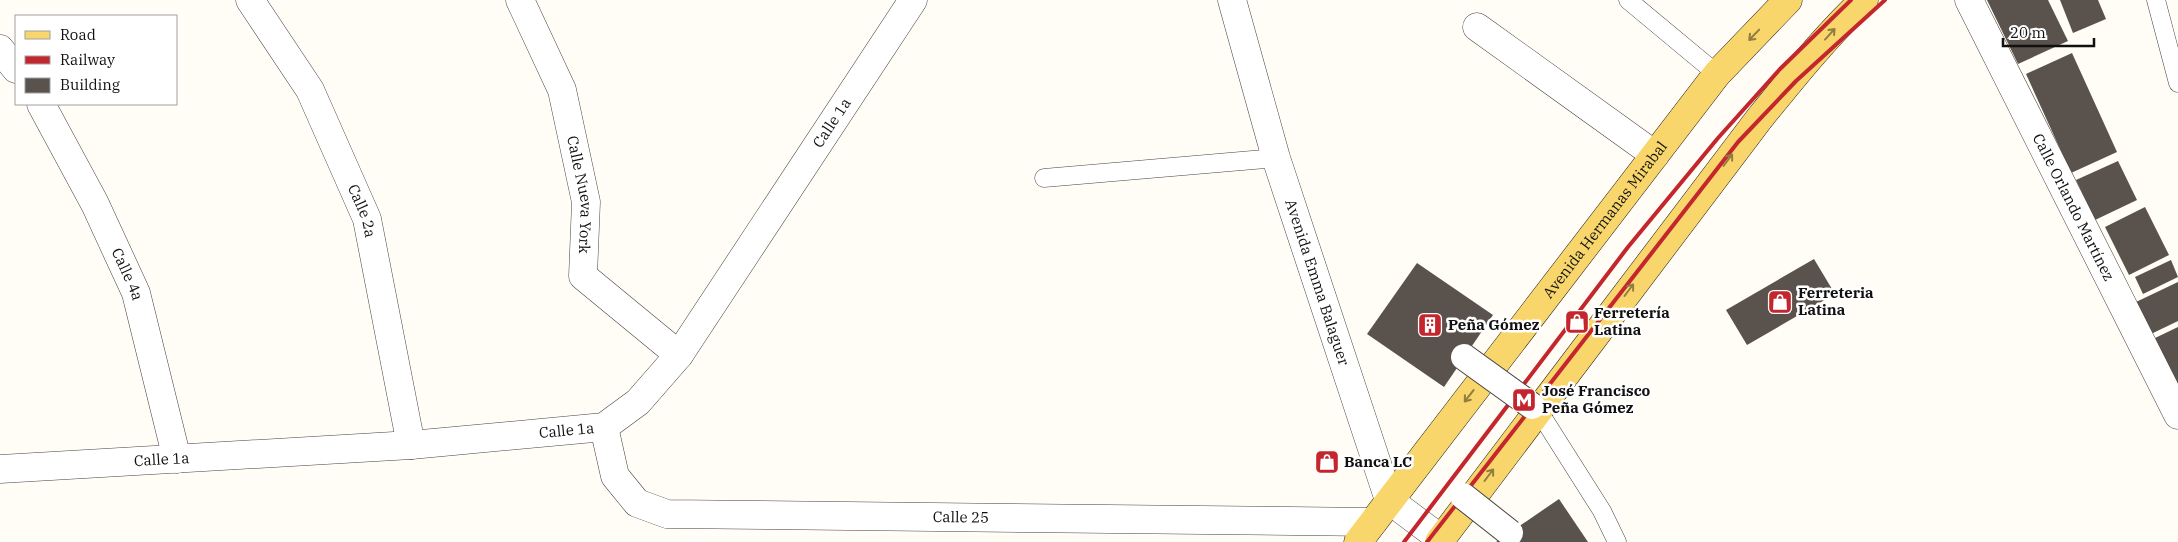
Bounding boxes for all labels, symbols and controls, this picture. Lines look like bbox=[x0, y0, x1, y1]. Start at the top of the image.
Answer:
legend bbox=[15, 15, 178, 105]
scale bar bbox=[2003, 15, 2094, 47]
text: 20 m bbox=[2010, 23, 2046, 42]
text: Road bbox=[60, 25, 96, 44]
one-way arrow bbox=[1824, 28, 1836, 41]
one-way arrow bbox=[1748, 29, 1760, 42]
text: Railway bbox=[60, 50, 115, 69]
text: Building bbox=[60, 75, 120, 94]
street label: Calle 1a bbox=[808, 94, 855, 151]
street label: Calle Orlando Martínez bbox=[2029, 130, 2119, 284]
street label: Calle Nueva York bbox=[563, 134, 596, 254]
street label: Avenida Hermanas Mirabal bbox=[1538, 137, 1671, 302]
one-way arrow bbox=[1722, 154, 1733, 167]
street label: Calle 2a bbox=[344, 181, 380, 239]
street label: Avenida Emma Balaguer bbox=[1281, 197, 1354, 368]
street label: Calle 4a bbox=[108, 245, 147, 302]
place label: Ferreteria Latina bbox=[1798, 283, 1874, 319]
one-way arrow bbox=[1624, 284, 1635, 297]
shop icon: Ferreteria Latina bbox=[1767, 289, 1793, 315]
place label: Ferretería Latina bbox=[1594, 303, 1670, 339]
shop icon: Ferretería Latina bbox=[1564, 309, 1590, 335]
building icon: Peña Gómez bbox=[1417, 312, 1443, 338]
place label: Peña Gómez bbox=[1448, 315, 1540, 334]
place label: José Francisco Peña Gómez bbox=[1542, 381, 1651, 417]
metro station icon: José Francisco Peña Gómez bbox=[1511, 387, 1537, 413]
one-way arrow bbox=[1464, 389, 1474, 403]
street label: Calle 1a bbox=[538, 418, 595, 442]
street label: Calle 1a bbox=[133, 448, 190, 470]
shop icon: Banca LC bbox=[1314, 449, 1340, 475]
place label: Banca LC bbox=[1344, 452, 1412, 471]
one-way arrow bbox=[1484, 468, 1494, 482]
street label: Calle 25 bbox=[933, 507, 989, 527]

